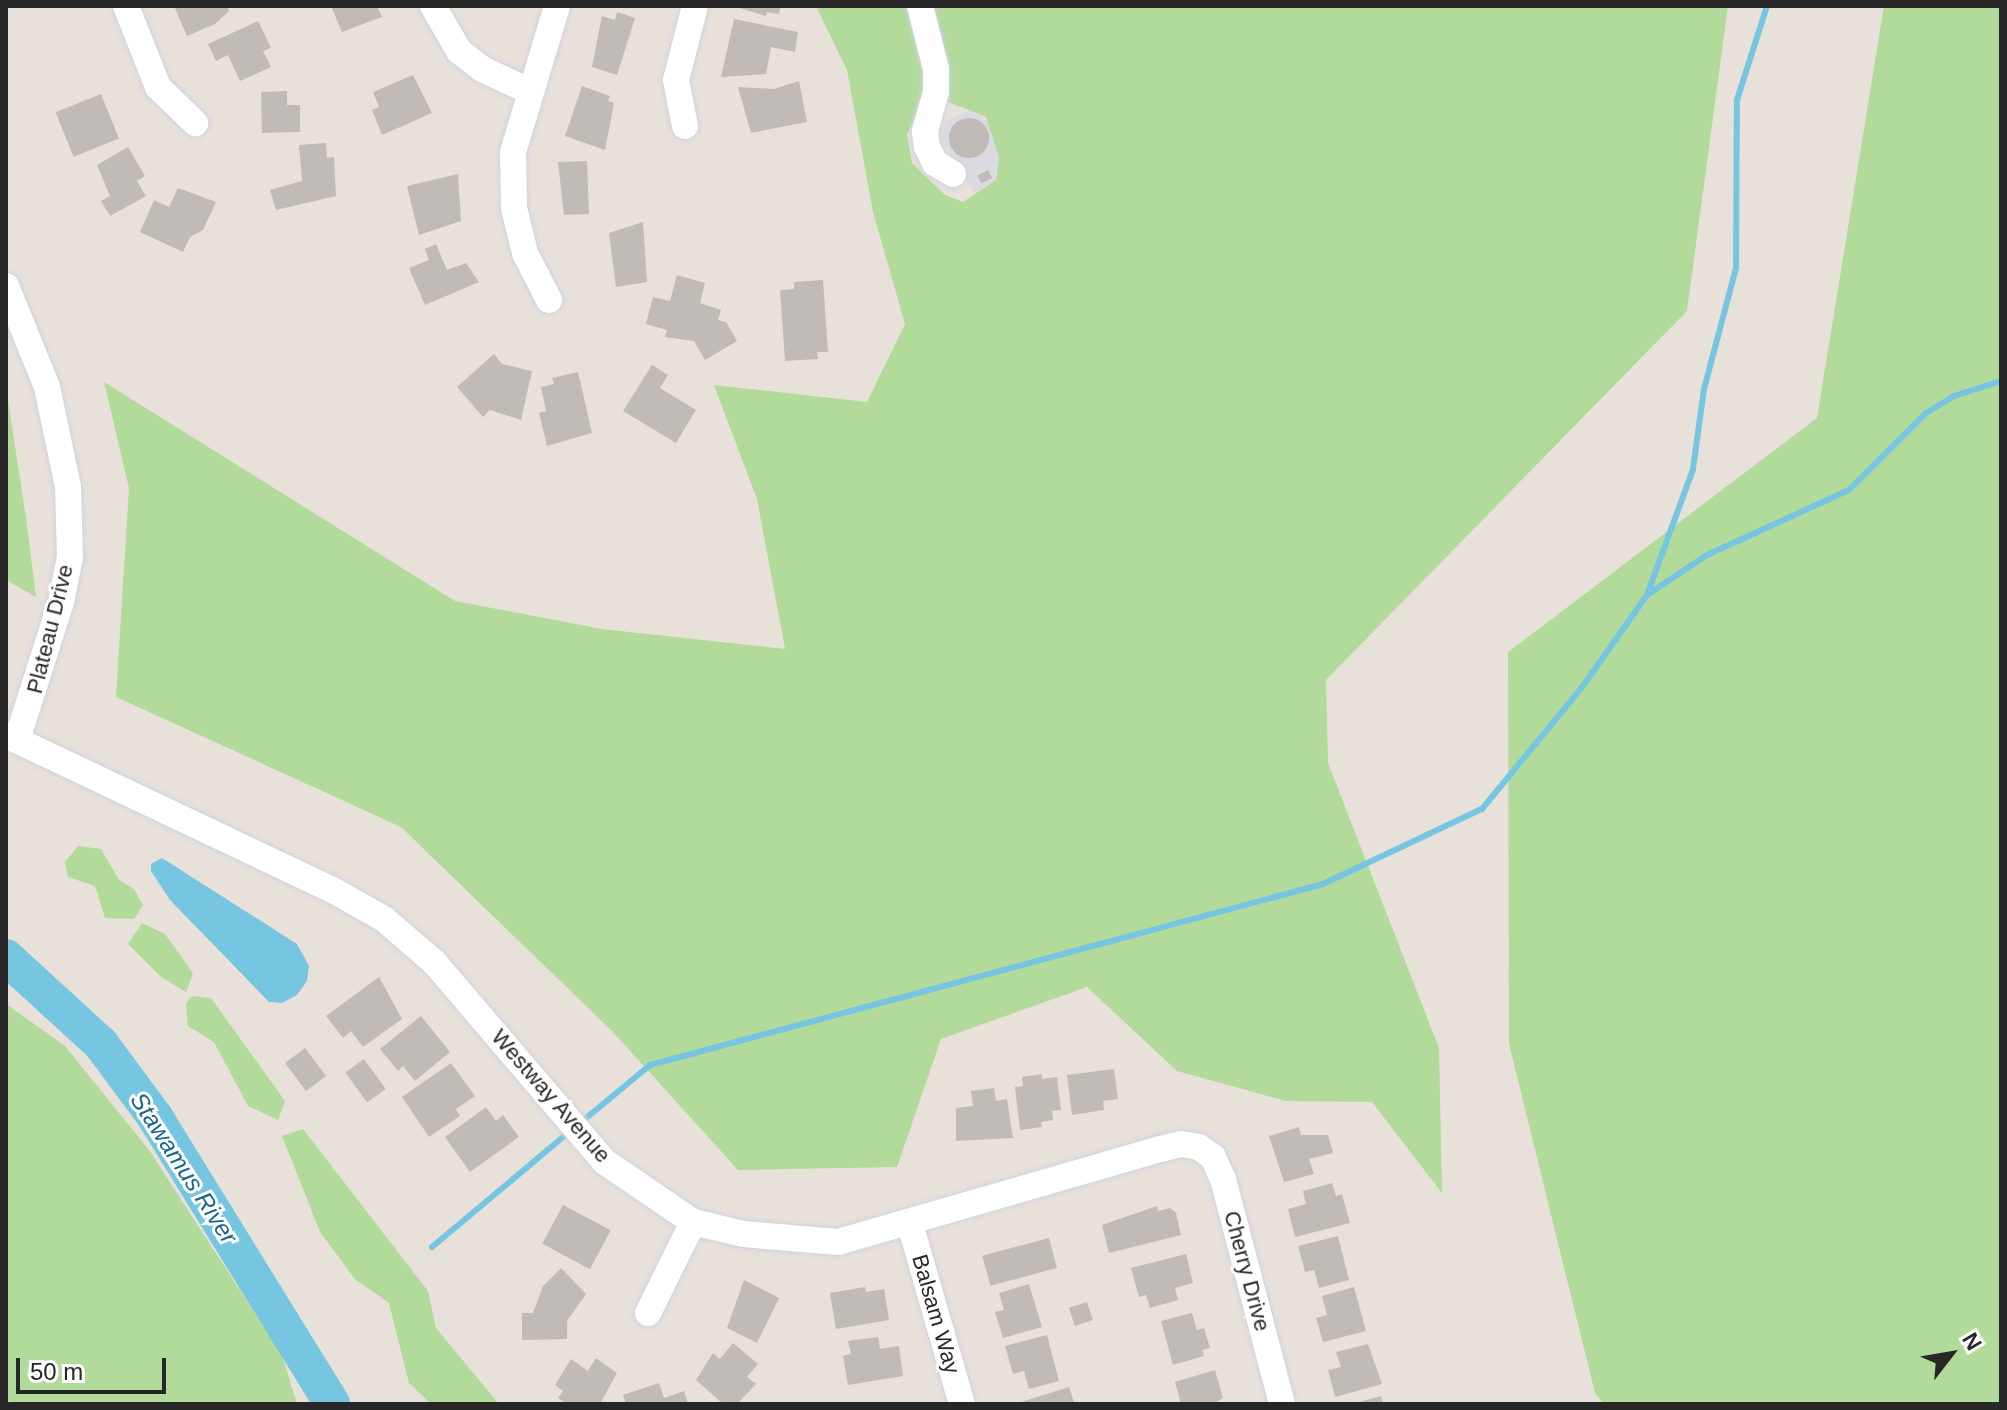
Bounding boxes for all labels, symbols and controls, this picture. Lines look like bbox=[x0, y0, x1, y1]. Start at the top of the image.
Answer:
street label: Plateau Drive bbox=[21, 562, 79, 696]
street label: Westway Avenue bbox=[486, 1024, 616, 1168]
water label: Stawamus River bbox=[124, 1087, 244, 1249]
street label: Cherry Drive bbox=[1218, 1208, 1276, 1334]
street label: Balsam Way bbox=[906, 1251, 966, 1377]
north arrow bbox=[1911, 1314, 1991, 1394]
text: N bbox=[1957, 1328, 1987, 1355]
scale bar bbox=[20, 1342, 170, 1392]
text: 50 m bbox=[30, 1358, 83, 1385]

